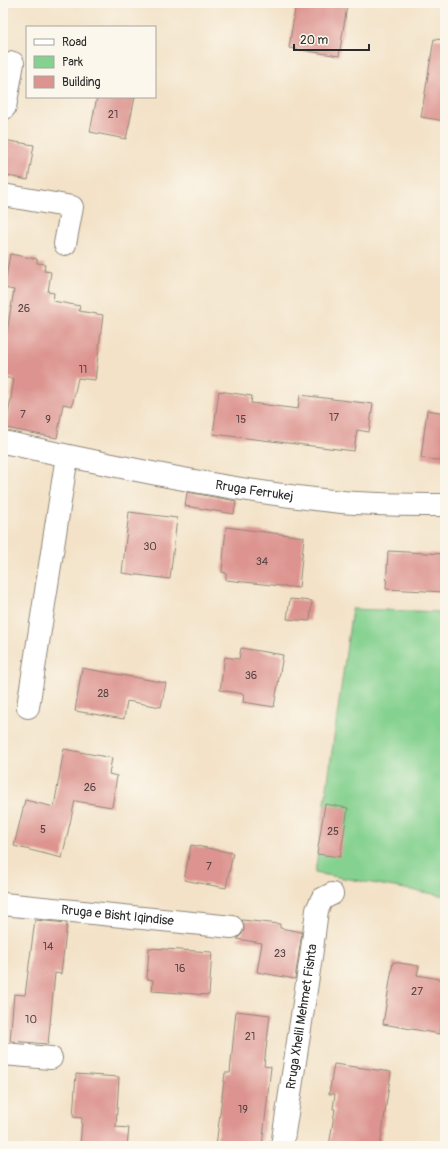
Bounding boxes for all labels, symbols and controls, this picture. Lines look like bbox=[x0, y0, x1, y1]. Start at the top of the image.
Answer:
legend bbox=[26, 26, 156, 98]
scale bar bbox=[294, 26, 369, 52]
text: 20 m bbox=[300, 33, 329, 48]
text: Road bbox=[62, 35, 87, 50]
text: Park bbox=[62, 55, 83, 70]
text: Building bbox=[62, 75, 101, 90]
house number: 21 bbox=[108, 108, 118, 121]
house number: 26 bbox=[18, 302, 30, 315]
house number: 11 bbox=[79, 363, 87, 376]
house number: 7 bbox=[20, 408, 26, 421]
house number: 17 bbox=[329, 411, 339, 424]
house number: 9 bbox=[45, 413, 51, 426]
house number: 15 bbox=[236, 413, 246, 426]
street label: Rruga Ferrukej bbox=[214, 477, 294, 504]
house number: 30 bbox=[143, 540, 157, 553]
house number: 34 bbox=[256, 555, 269, 568]
house number: 36 bbox=[245, 669, 257, 682]
house number: 28 bbox=[97, 687, 109, 700]
house number: 26 bbox=[84, 781, 96, 794]
house number: 5 bbox=[40, 823, 46, 836]
house number: 25 bbox=[327, 825, 339, 838]
house number: 7 bbox=[206, 860, 212, 873]
street label: Rruga e Bisht Iqindise bbox=[60, 902, 175, 929]
house number: 14 bbox=[43, 940, 54, 953]
street label: Rruga Xhelil Mehmet Fishta bbox=[283, 943, 321, 1090]
house number: 23 bbox=[274, 947, 286, 960]
house number: 16 bbox=[175, 962, 185, 975]
house number: 27 bbox=[411, 985, 423, 998]
house number: 10 bbox=[25, 1013, 37, 1026]
house number: 21 bbox=[245, 1030, 255, 1043]
house number: 19 bbox=[238, 1103, 248, 1116]

